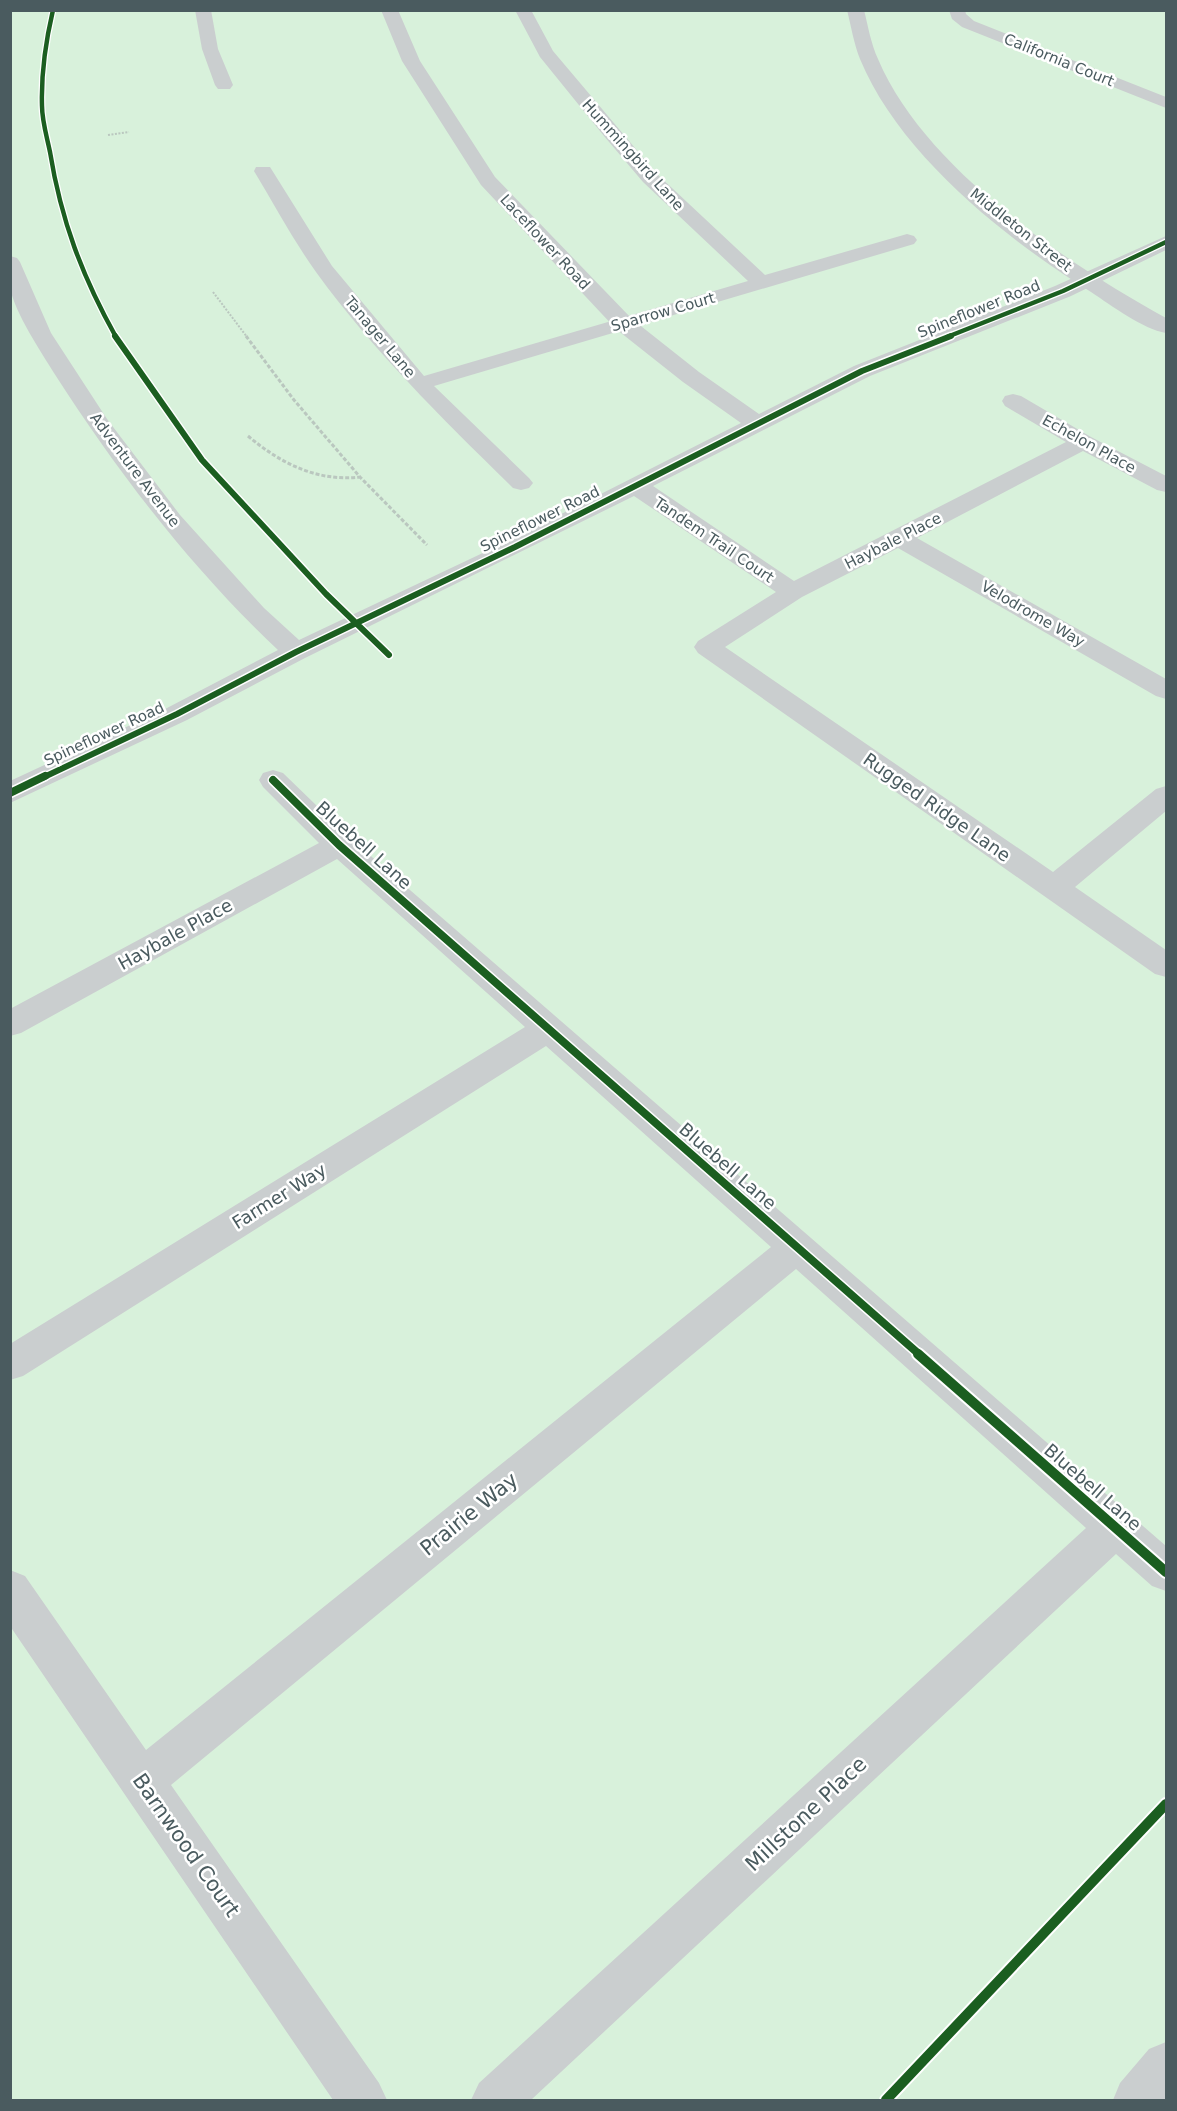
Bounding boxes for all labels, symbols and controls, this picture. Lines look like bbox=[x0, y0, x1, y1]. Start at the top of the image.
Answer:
street label: California Court bbox=[1001, 30, 1117, 90]
street label: Hummingbird Lane bbox=[578, 96, 688, 214]
street label: Middleton Street bbox=[966, 185, 1076, 275]
street label: Laceflower Road bbox=[496, 191, 594, 293]
street label: Spineflower Road bbox=[915, 276, 1043, 342]
street label: Sparrow Court bbox=[609, 289, 717, 335]
street label: Tanager Lane bbox=[340, 292, 419, 381]
street label: Adventure Avenue bbox=[86, 409, 184, 531]
street label: Echelon Place bbox=[1039, 411, 1139, 477]
street label: Spineflower Road bbox=[477, 482, 603, 556]
street label: Tandem Trail Court bbox=[650, 493, 777, 587]
street label: Haybale Place bbox=[842, 509, 944, 573]
street label: Velodrome Way bbox=[978, 577, 1088, 651]
street label: Spineflower Road bbox=[41, 698, 167, 770]
street label: Rugged Ridge Lane bbox=[859, 748, 1015, 866]
street label: Bluebell Lane bbox=[312, 797, 416, 893]
street label: Haybale Place bbox=[114, 894, 236, 974]
street label: Bluebell Lane bbox=[675, 1118, 781, 1214]
street label: Farmer Way bbox=[228, 1159, 330, 1233]
street label: Bluebell Lane bbox=[1040, 1439, 1146, 1535]
street label: Prairie Way bbox=[415, 1467, 523, 1561]
street label: Millstone Place bbox=[741, 1752, 871, 1876]
street label: Barnwood Court bbox=[128, 1769, 244, 1921]

